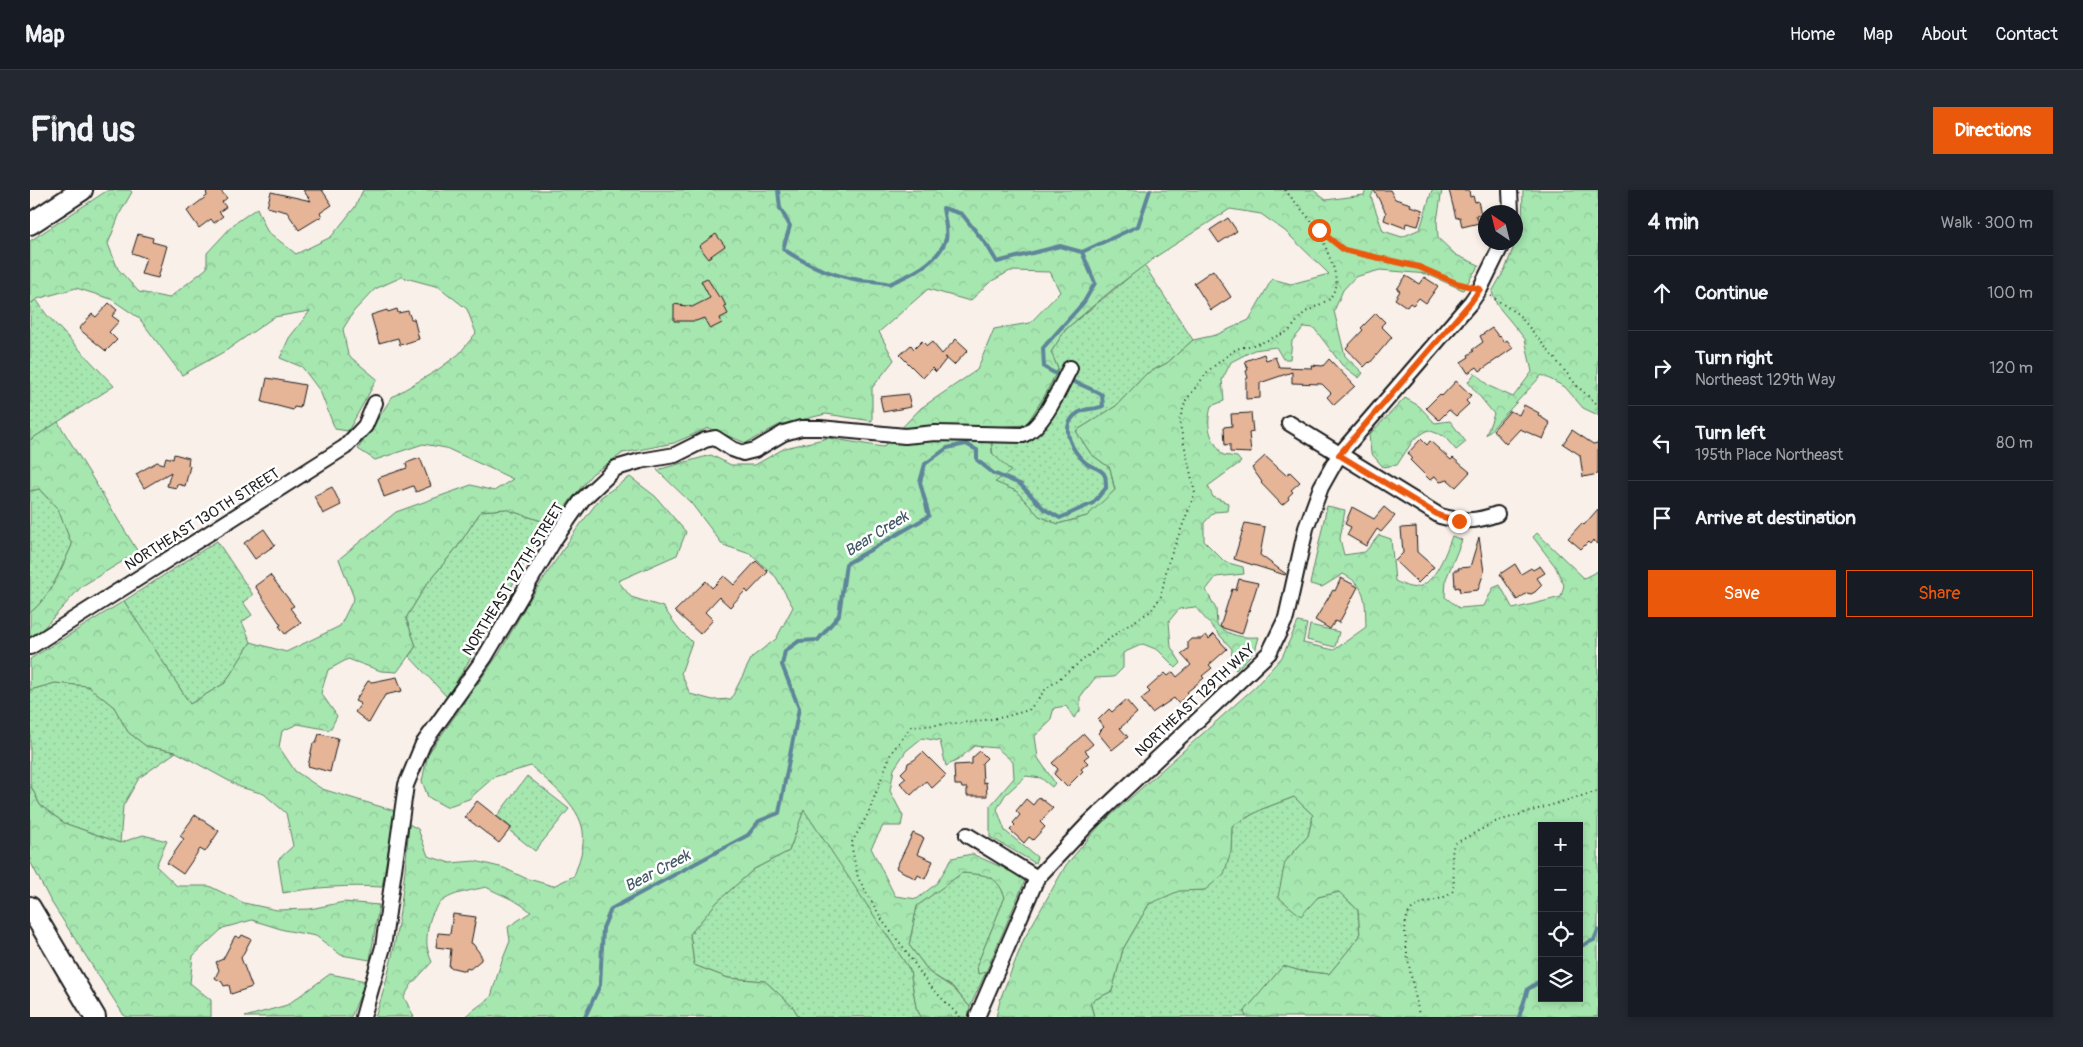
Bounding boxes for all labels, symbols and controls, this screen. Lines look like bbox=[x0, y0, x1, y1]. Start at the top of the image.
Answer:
text: Map bbox=[25, 20, 65, 49]
text: Home bbox=[1790, 23, 1835, 46]
text: Map bbox=[1863, 23, 1893, 46]
text: About bbox=[1921, 23, 1967, 46]
text: Contact bbox=[1995, 23, 2058, 46]
button: Directions bbox=[1933, 107, 2053, 154]
text: Find us bbox=[30, 108, 135, 152]
north arrow bbox=[1478, 205, 1523, 250]
text: 4 min bbox=[1648, 209, 1699, 236]
text: Walk · 300 m bbox=[1941, 213, 2033, 233]
route start bbox=[1308, 219, 1331, 242]
icon: ahead bbox=[1648, 279, 1676, 307]
text: Continue bbox=[1695, 281, 1768, 305]
text: 100 m bbox=[1987, 283, 2033, 303]
text: Turn right bbox=[1695, 346, 1773, 370]
icon: right bbox=[1648, 354, 1676, 382]
text: 120 m bbox=[1989, 358, 2033, 378]
text: Northeast 129th Way bbox=[1695, 370, 1835, 390]
text: Turn left bbox=[1695, 421, 1765, 445]
icon: left bbox=[1648, 429, 1676, 457]
text: 80 m bbox=[1996, 433, 2033, 453]
text: 195th Place Northeast bbox=[1695, 445, 1843, 465]
street label: NORTHEAST 130TH STREET bbox=[121, 464, 283, 575]
street label: NORTHEAST 127TH STREET bbox=[458, 499, 568, 659]
icon: arrive bbox=[1648, 504, 1676, 532]
water label: Bear Creek bbox=[841, 506, 913, 561]
text: Arrive at destination bbox=[1695, 506, 1856, 530]
route end bbox=[1448, 510, 1471, 533]
button: Save bbox=[1648, 570, 1836, 617]
button: Share bbox=[1846, 570, 2033, 617]
street label: NORTHEAST 129TH WAY bbox=[1131, 640, 1260, 761]
map controls bbox=[1538, 822, 1583, 1002]
button: + bbox=[1538, 822, 1583, 867]
water label: Bear Creek bbox=[621, 845, 695, 896]
button: − bbox=[1538, 867, 1583, 912]
button: locate bbox=[1538, 912, 1583, 957]
button: layers bbox=[1538, 957, 1583, 1002]

